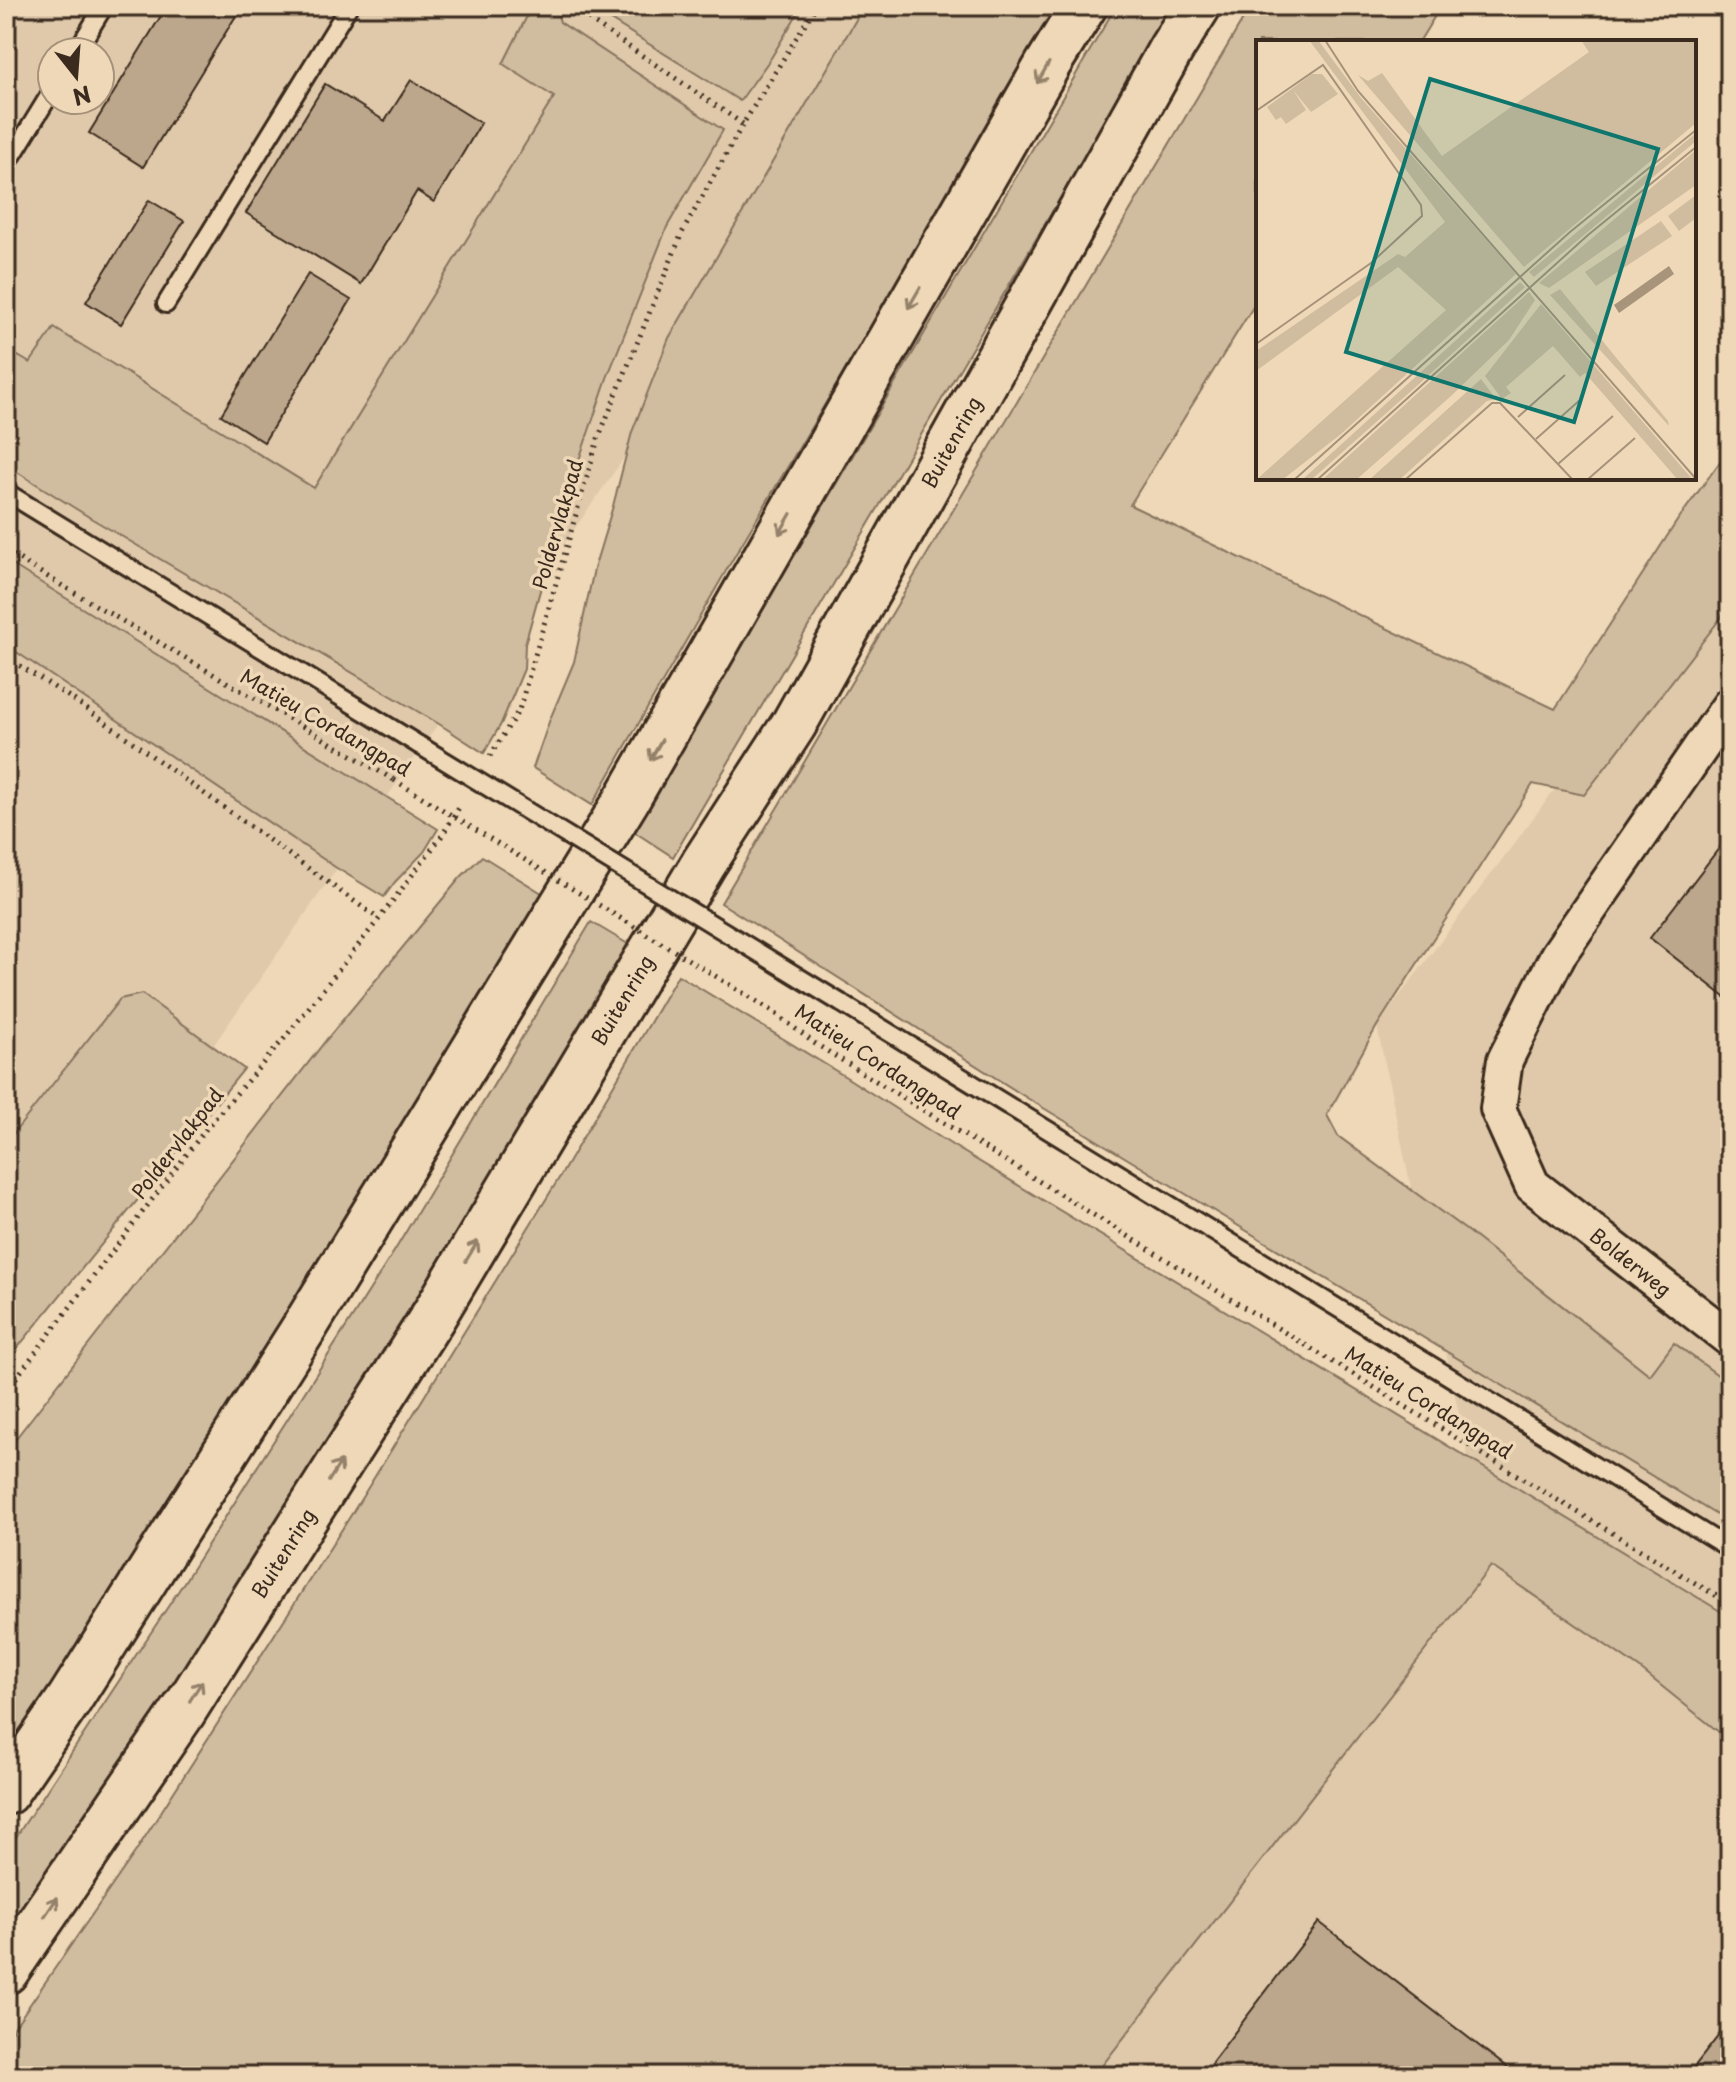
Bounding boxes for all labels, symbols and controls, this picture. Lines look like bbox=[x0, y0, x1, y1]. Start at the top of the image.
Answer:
north arrow bbox=[36, 36, 116, 116]
inset map bbox=[1256, 40, 1696, 480]
one-way arrow bbox=[1035, 61, 1051, 84]
text: N bbox=[69, 78, 95, 115]
one-way arrow bbox=[906, 286, 922, 309]
street label: Buitenring bbox=[913, 391, 989, 493]
street label: Poldervlakpad bbox=[524, 455, 590, 593]
one-way arrow bbox=[777, 512, 793, 535]
street label: Matieu Cordangpad bbox=[235, 661, 417, 783]
one-way arrow bbox=[648, 737, 663, 761]
street label: Buitenring bbox=[583, 949, 661, 1051]
street label: Matieu Cordangpad bbox=[789, 996, 967, 1126]
street label: Poldervlakpad bbox=[124, 1081, 230, 1205]
street label: Bolderweg bbox=[1584, 1220, 1678, 1304]
one-way arrow bbox=[464, 1240, 480, 1263]
street label: Matieu Cordangpad bbox=[1339, 1338, 1519, 1466]
one-way arrow bbox=[326, 1461, 343, 1483]
street label: Buitenring bbox=[244, 1502, 322, 1604]
one-way arrow bbox=[189, 1680, 205, 1703]
one-way arrow bbox=[43, 1896, 59, 1918]

